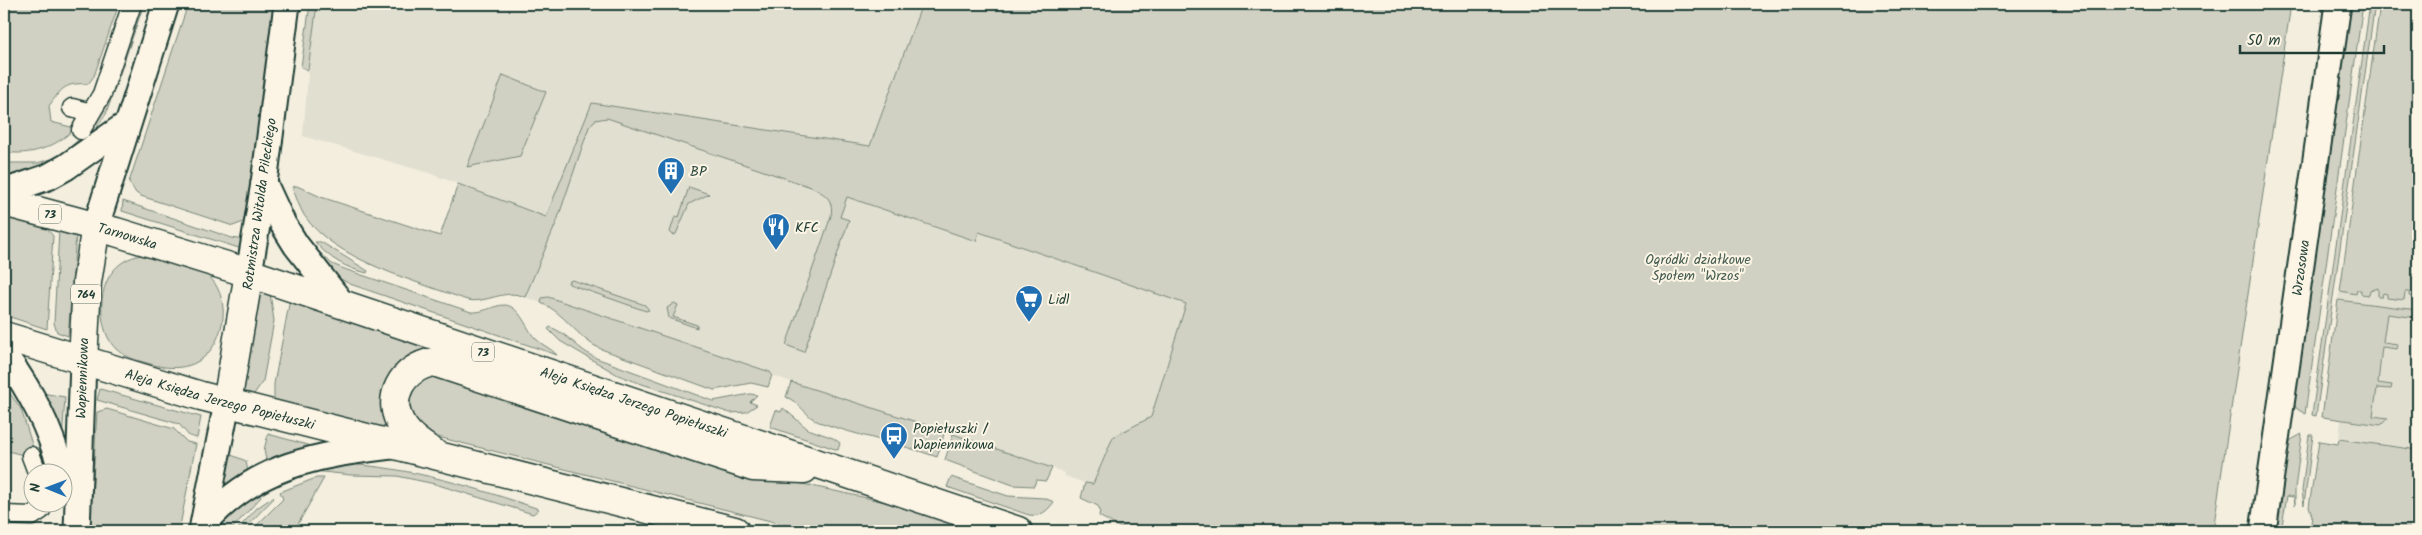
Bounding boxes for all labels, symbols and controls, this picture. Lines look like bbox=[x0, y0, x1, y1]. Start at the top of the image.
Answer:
scale bar bbox=[2240, 22, 2383, 54]
text: 50 m bbox=[2247, 29, 2281, 53]
street label: Rotmistrza Witolda Pileckiego bbox=[237, 117, 283, 292]
building icon: BP bbox=[656, 156, 686, 195]
place label: BP bbox=[690, 161, 707, 183]
road number: 73 bbox=[39, 204, 61, 223]
restaurant icon: KFC bbox=[761, 212, 791, 251]
place label: KFC bbox=[795, 217, 819, 239]
street label: Tarnowska bbox=[95, 218, 160, 256]
street label: Wrzosowa bbox=[2287, 238, 2316, 297]
park label: Ogródki działkowe Społem "Wrzos" bbox=[1645, 249, 1751, 287]
road number: 764 bbox=[71, 284, 101, 304]
supermarket icon: Lidl bbox=[1014, 284, 1044, 323]
place label: Lidl bbox=[1048, 289, 1070, 311]
street label: Wapiennikowa bbox=[71, 337, 95, 419]
road number: 73 bbox=[472, 342, 494, 362]
street label: Aleja Księdza Jerzego Popiełuszki bbox=[537, 361, 730, 445]
street label: Aleja Księdza Jerzego Popiełuszki bbox=[122, 363, 318, 436]
place label: Popiełuszki / Wapiennikowa bbox=[913, 418, 994, 456]
bus stop icon: Popiełuszki / Wapiennikowa bbox=[879, 421, 909, 460]
north arrow bbox=[22, 462, 72, 512]
text: N bbox=[25, 483, 47, 492]

